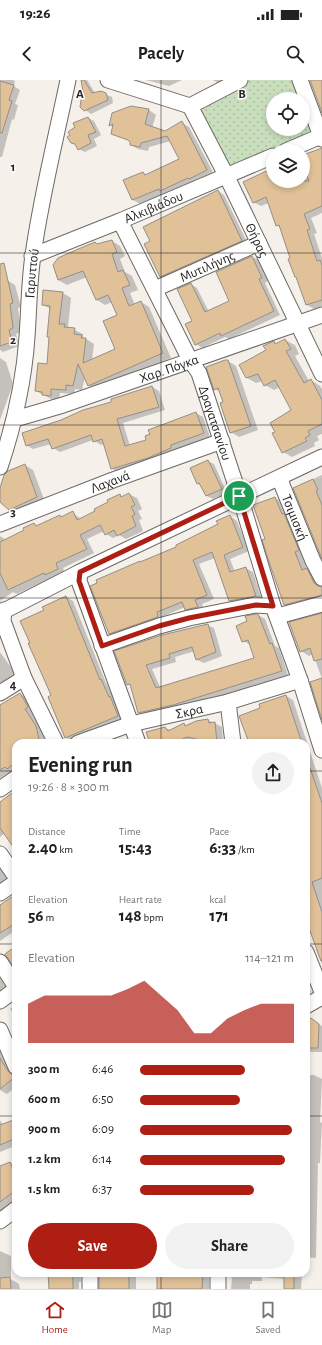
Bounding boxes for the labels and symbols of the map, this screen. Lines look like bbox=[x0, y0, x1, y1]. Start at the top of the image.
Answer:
text: A bbox=[76, 88, 84, 101]
text: B bbox=[238, 88, 246, 101]
text: 1 bbox=[11, 161, 15, 174]
street label: Αλκιβιάδου bbox=[122, 189, 185, 226]
street label: Θήρας bbox=[242, 221, 271, 260]
street label: Γαρυττού bbox=[23, 248, 42, 299]
street label: Μυτιλήνης bbox=[178, 248, 238, 285]
text: 2 bbox=[10, 334, 16, 347]
street label: Χαρ. Πόγκα bbox=[138, 352, 201, 386]
street label: Δραγατσανίου bbox=[196, 384, 233, 462]
street label: Λαχανά bbox=[89, 469, 132, 496]
pin bbox=[222, 479, 256, 513]
street label: Τσιμισκή bbox=[279, 493, 310, 543]
text: 3 bbox=[10, 506, 16, 519]
text: 4 bbox=[10, 679, 17, 692]
street label: Σκρα bbox=[174, 702, 205, 722]

